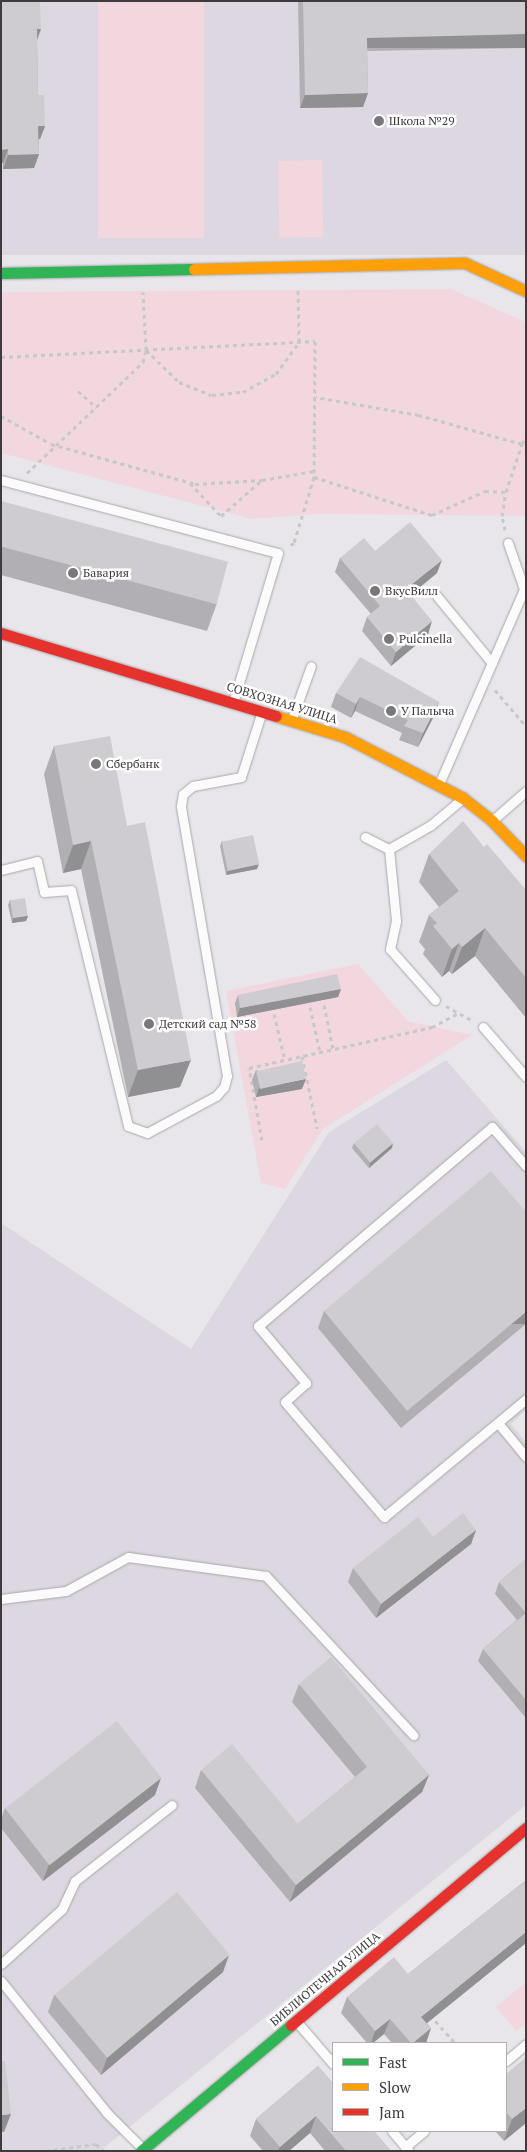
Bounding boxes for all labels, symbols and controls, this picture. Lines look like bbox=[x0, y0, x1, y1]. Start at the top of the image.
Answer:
place label: Школа №29 bbox=[389, 114, 455, 128]
marker: Школа №29 bbox=[373, 115, 385, 127]
place label: Бавария bbox=[83, 566, 129, 580]
marker: Бавария bbox=[67, 567, 79, 579]
place label: ВкусВилл bbox=[385, 584, 438, 598]
marker: ВкусВилл bbox=[369, 585, 381, 597]
place label: Pulcinella bbox=[399, 632, 452, 646]
marker: Pulcinella bbox=[383, 633, 395, 645]
street label: СОВХОЗНАЯ УЛИЦА bbox=[225, 679, 339, 727]
place label: У Палыча bbox=[401, 704, 455, 718]
marker: У Палыча bbox=[385, 705, 397, 717]
place label: Сбербанк bbox=[106, 757, 159, 771]
marker: Сбербанк bbox=[90, 758, 102, 770]
place label: Детский сад №58 bbox=[159, 1017, 256, 1031]
marker: Детский сад №58 bbox=[143, 1018, 155, 1030]
street label: БИБЛИОТЕЧНАЯ УЛИЦА bbox=[267, 1929, 383, 2029]
legend bbox=[332, 2042, 507, 2132]
text: Fast bbox=[379, 2052, 407, 2072]
text: Slow bbox=[379, 2077, 411, 2097]
text: Jam bbox=[379, 2102, 405, 2122]

